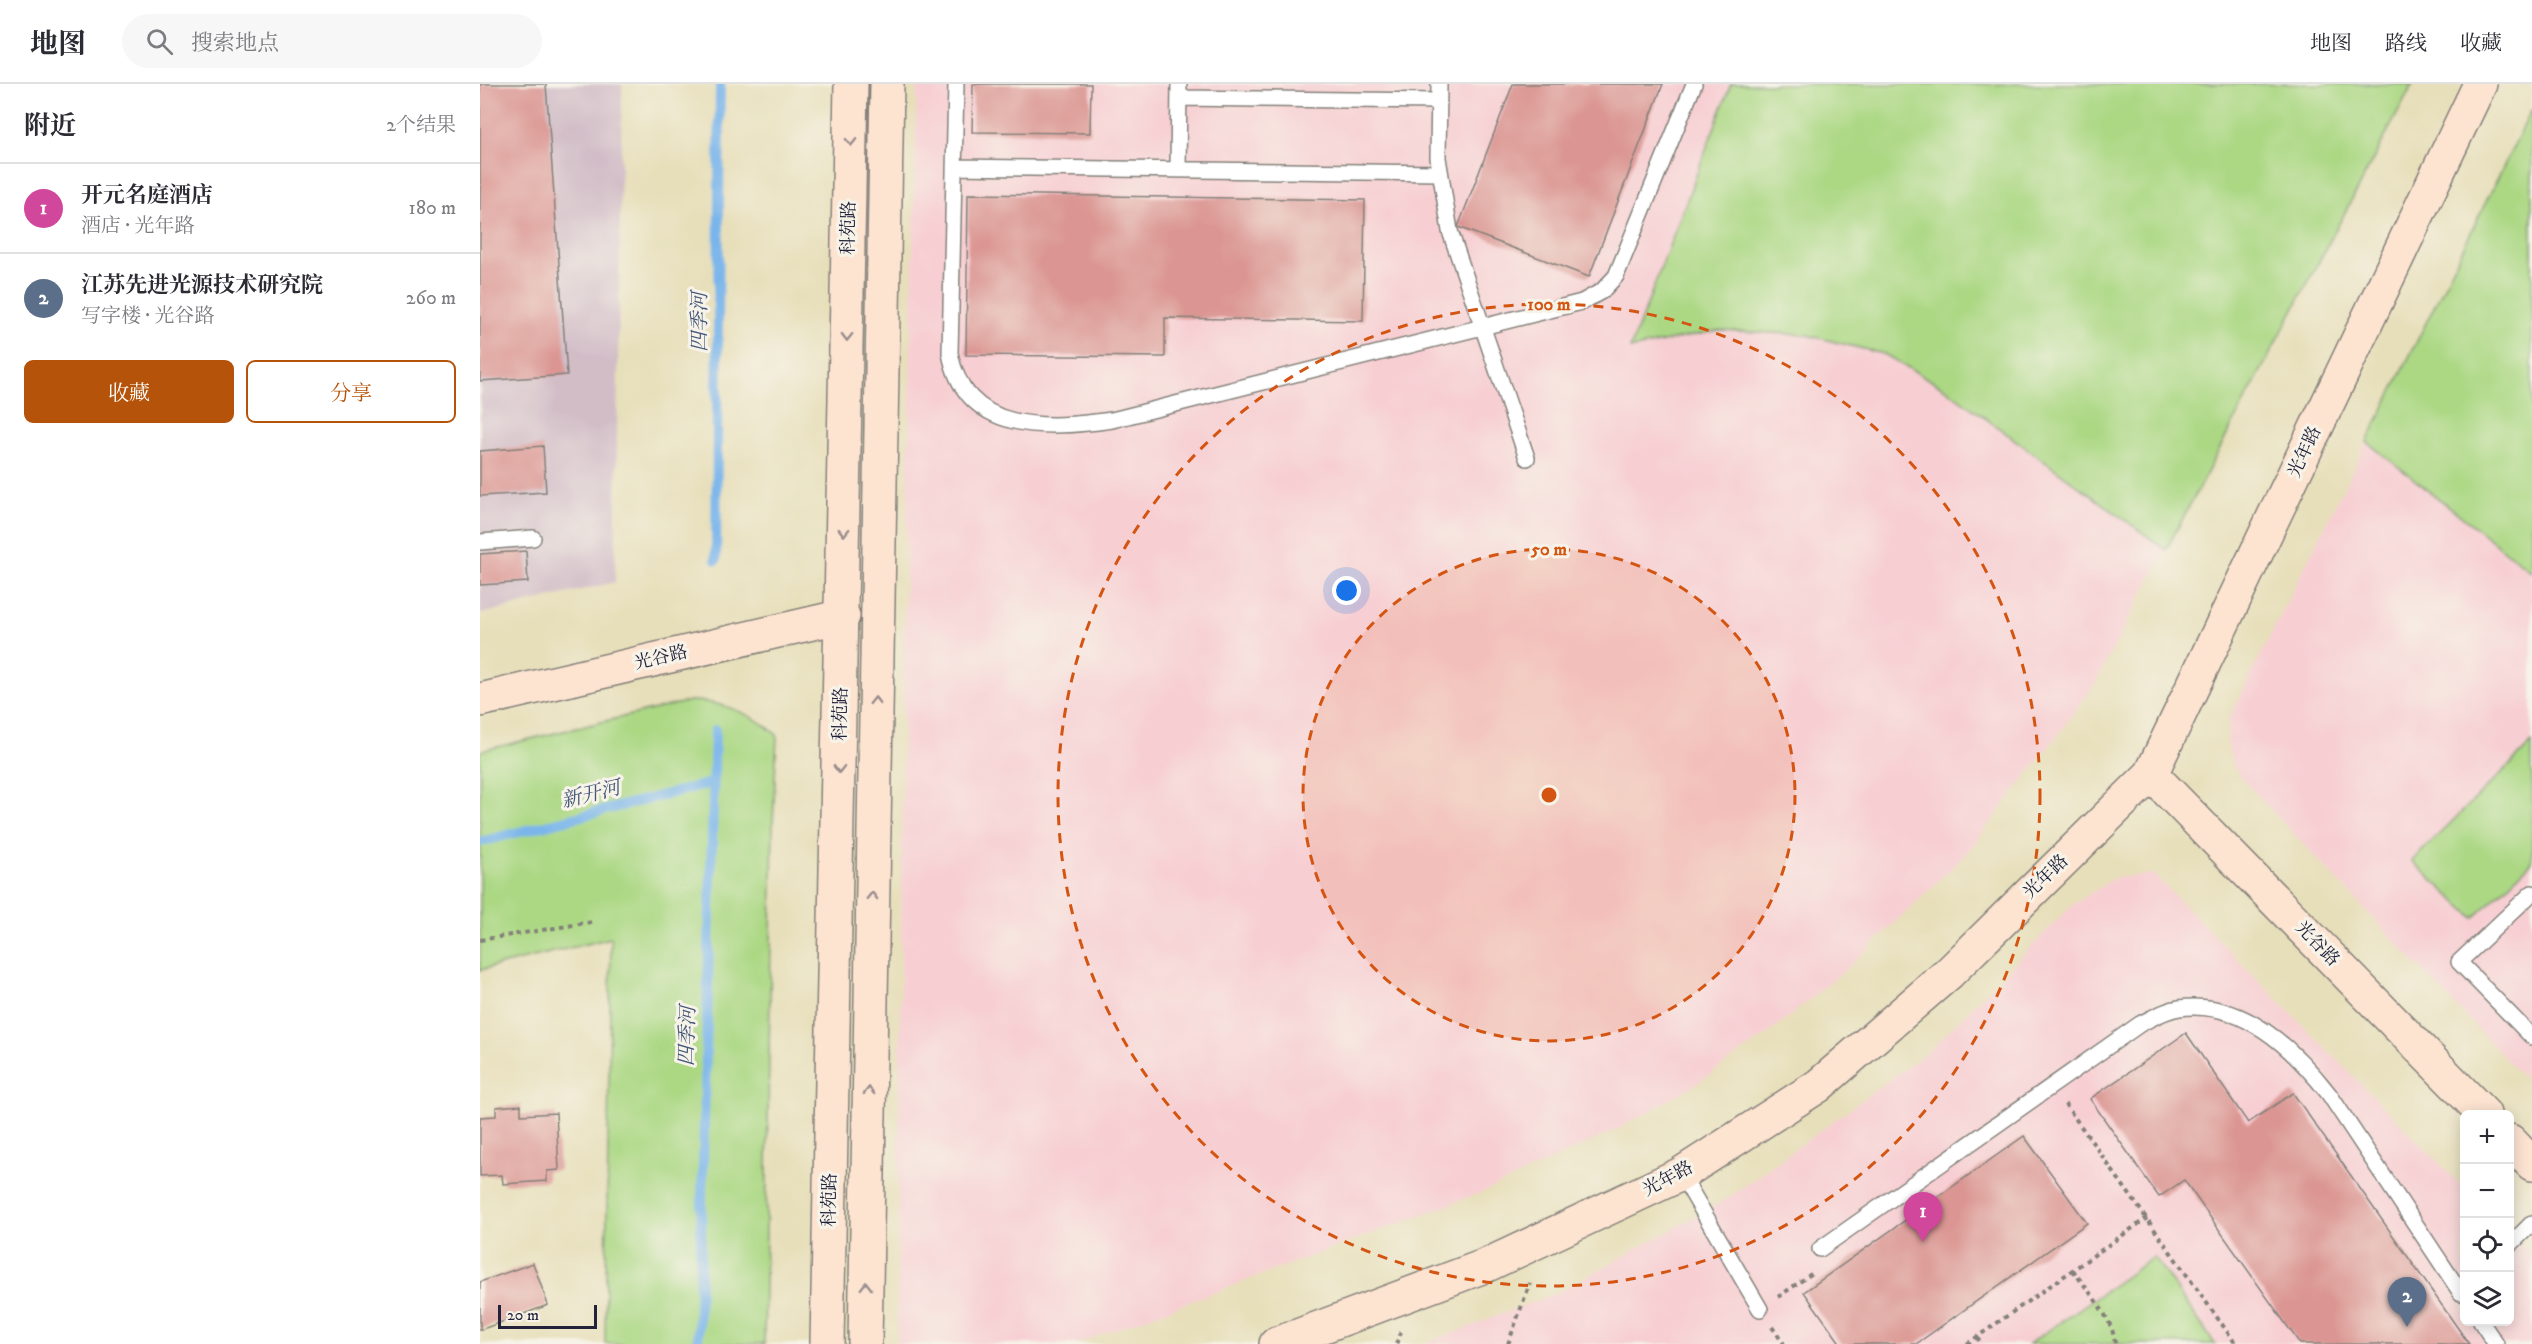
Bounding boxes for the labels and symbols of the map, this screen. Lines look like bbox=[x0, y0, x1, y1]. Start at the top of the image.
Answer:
one-way arrow bbox=[844, 138, 857, 147]
street label: 科苑路 bbox=[838, 201, 860, 255]
water label: 四季河 bbox=[688, 289, 713, 352]
text: 100 m bbox=[1527, 294, 1571, 316]
one-way arrow bbox=[841, 333, 853, 342]
street label: 光年路 bbox=[2284, 423, 2326, 481]
one-way arrow bbox=[838, 528, 850, 537]
text: 50 m bbox=[1530, 539, 1567, 561]
your location bbox=[1332, 576, 1361, 605]
street label: 光谷路 bbox=[632, 641, 690, 675]
street label: 科苑路 bbox=[830, 687, 852, 741]
one-way arrow bbox=[869, 696, 881, 705]
one-way arrow bbox=[833, 765, 846, 774]
water label: 新开河 bbox=[559, 775, 626, 814]
centre of rings bbox=[1539, 785, 1559, 805]
street label: 光年路 bbox=[2019, 850, 2073, 904]
one-way arrow bbox=[865, 891, 878, 900]
street label: 光谷路 bbox=[2290, 917, 2344, 971]
water label: 四季河 bbox=[674, 1003, 702, 1066]
one-way arrow bbox=[863, 1086, 875, 1095]
street label: 光年路 bbox=[1639, 1157, 1697, 1201]
street label: 科苑路 bbox=[819, 1173, 841, 1227]
pin: 1 bbox=[1904, 1192, 1942, 1242]
pin: 2 bbox=[2388, 1278, 2426, 1327]
one-way arrow bbox=[860, 1281, 872, 1290]
scale bar bbox=[498, 1302, 597, 1330]

